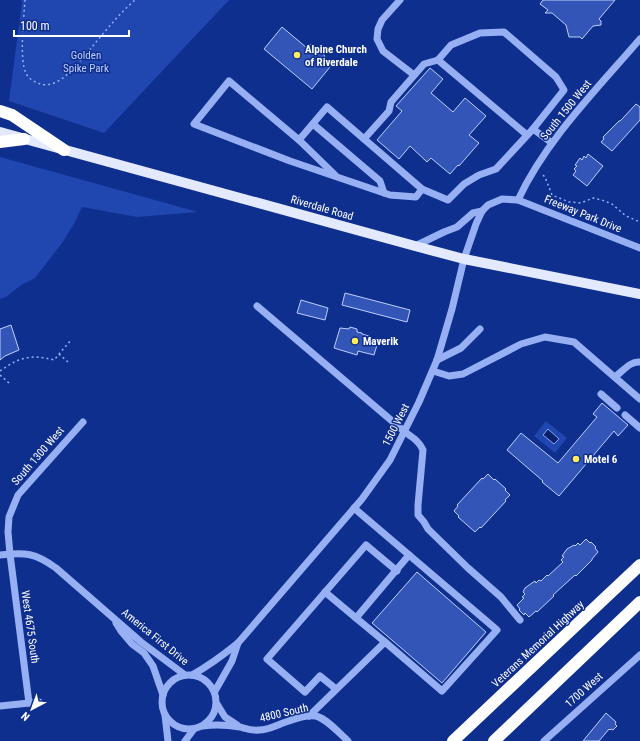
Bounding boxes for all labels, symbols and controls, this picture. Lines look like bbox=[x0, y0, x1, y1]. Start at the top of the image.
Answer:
scale bar bbox=[14, 12, 129, 38]
text: 100 m bbox=[20, 19, 50, 33]
place label: Alpine Church of Riverdale bbox=[305, 43, 367, 69]
park label: Golden Spike Park bbox=[63, 49, 109, 75]
marker: Alpine Church of Riverdale bbox=[292, 50, 302, 60]
street label: South 1500 West bbox=[538, 77, 594, 143]
street label: Riverdale Road bbox=[289, 193, 355, 223]
street label: Freeway Park Drive bbox=[542, 193, 624, 235]
place label: Maverik bbox=[363, 335, 399, 348]
marker: Maverik bbox=[350, 336, 360, 346]
street label: 1500 West bbox=[380, 402, 412, 448]
street label: South 1300 West bbox=[9, 424, 67, 488]
place label: Motel 6 bbox=[584, 453, 618, 466]
marker: Motel 6 bbox=[571, 454, 581, 464]
street label: West 4675 South bbox=[18, 590, 42, 664]
street label: Veterans Memorial Highway bbox=[489, 598, 587, 690]
street label: America First Drive bbox=[119, 606, 191, 668]
street label: 1700 West bbox=[563, 670, 605, 710]
north arrow bbox=[12, 689, 52, 729]
street label: 4800 South bbox=[258, 701, 310, 725]
text: N bbox=[19, 709, 33, 723]

